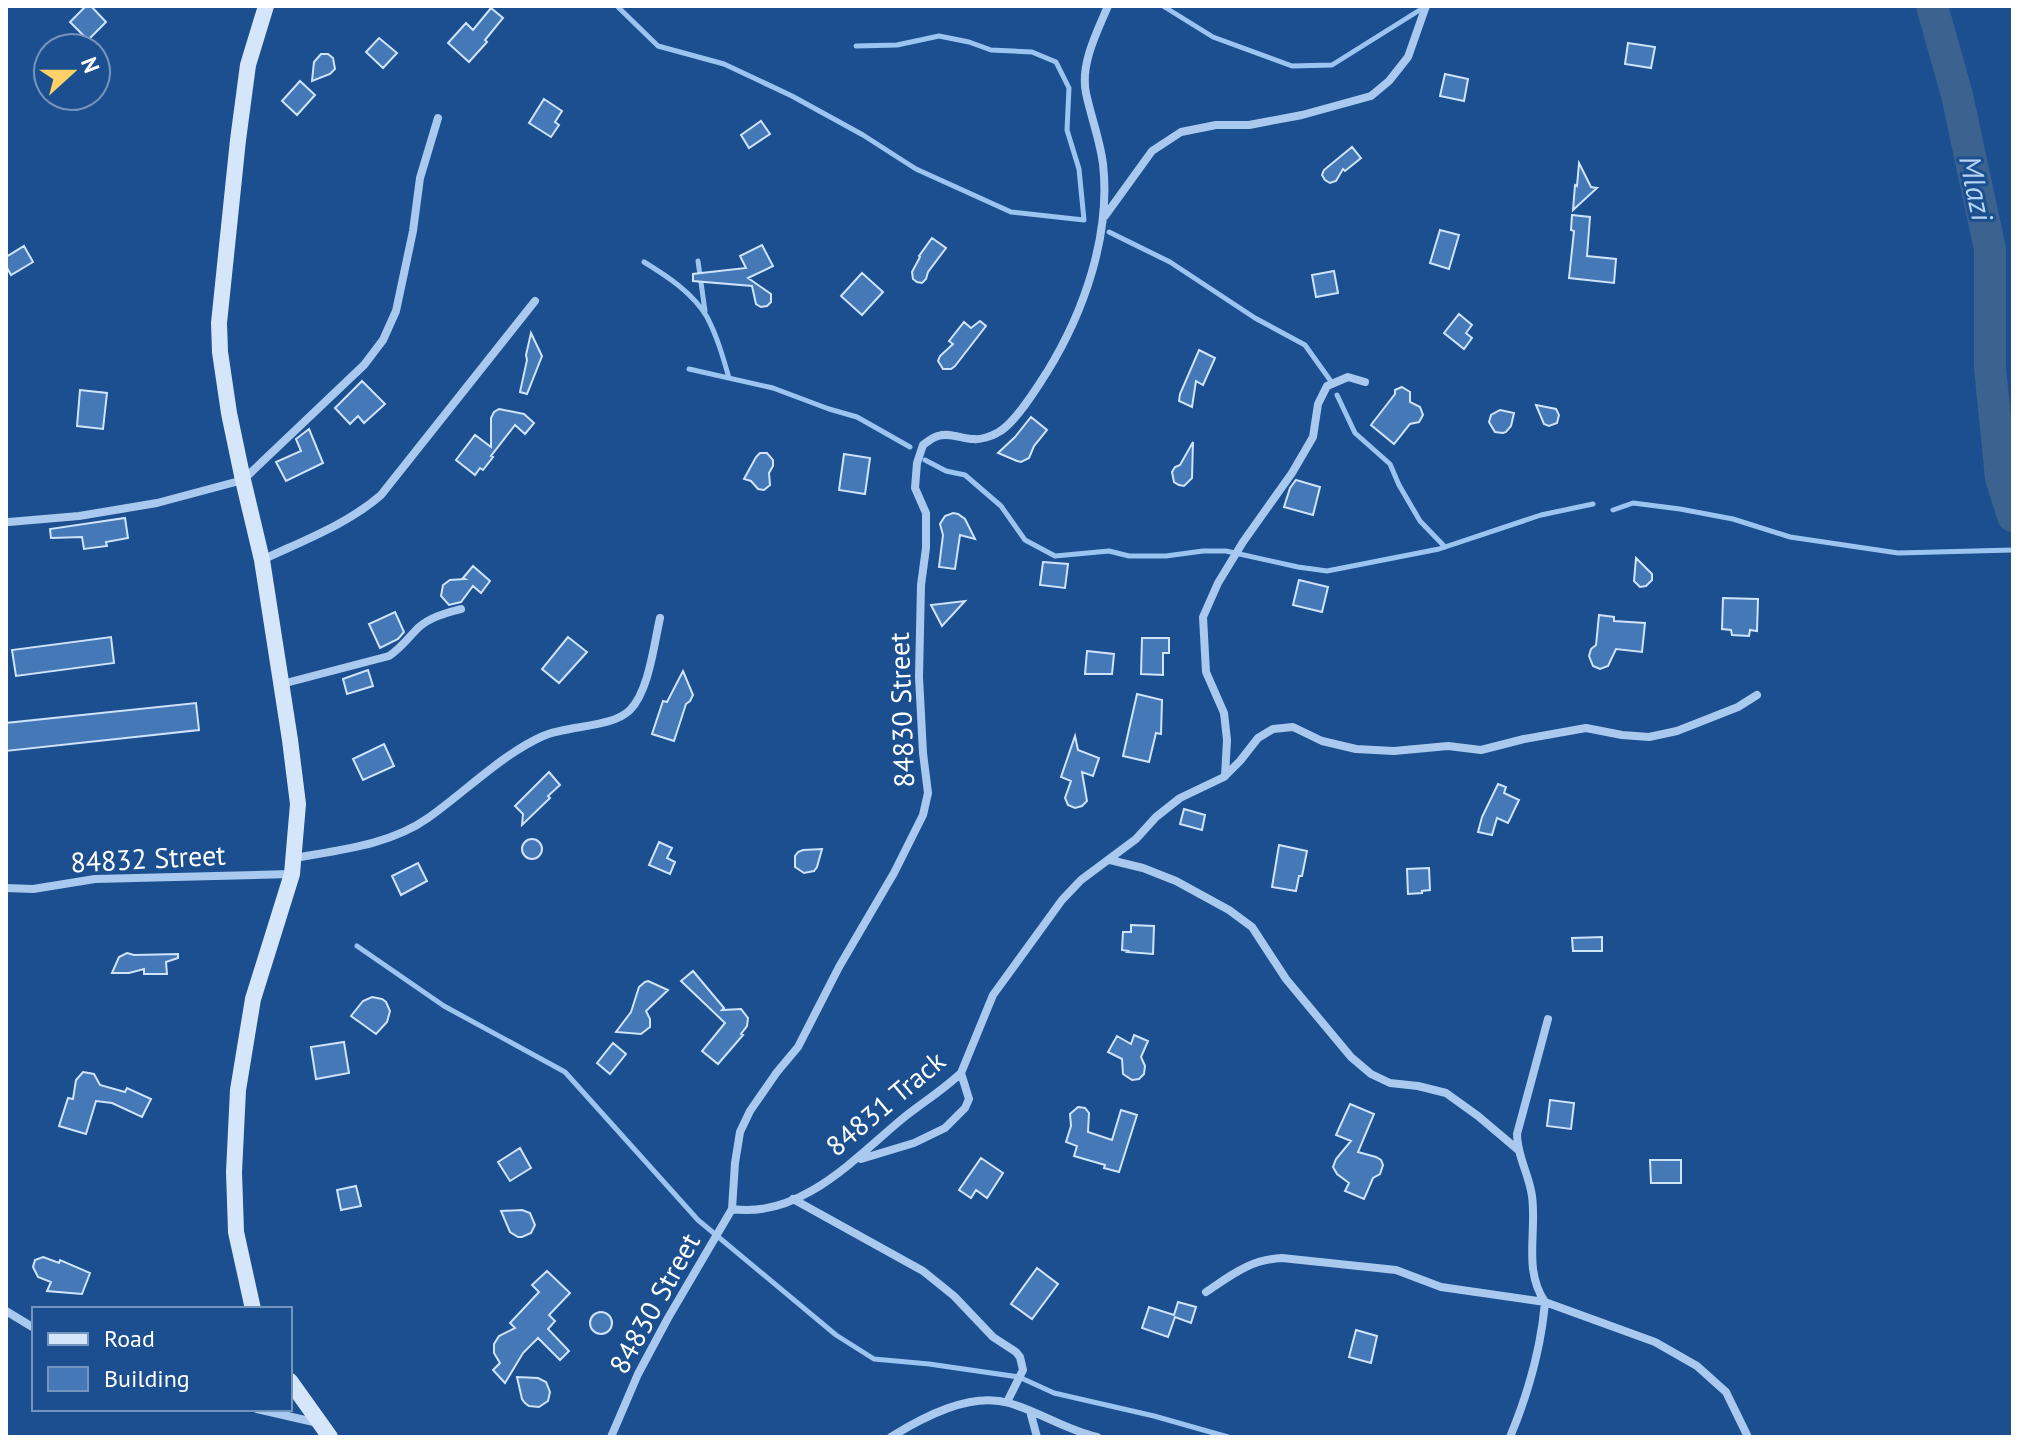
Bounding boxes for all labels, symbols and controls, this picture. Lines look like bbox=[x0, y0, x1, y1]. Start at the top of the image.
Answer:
north arrow bbox=[32, 32, 112, 112]
text: N bbox=[75, 53, 106, 77]
water label: Mlazi bbox=[1951, 152, 2003, 226]
street label: 84830 Street bbox=[880, 631, 922, 788]
street label: 84832 Street bbox=[69, 835, 227, 881]
street label: 84831 Track bbox=[818, 1042, 953, 1164]
street label: 84830 Street bbox=[600, 1226, 708, 1380]
legend bbox=[32, 1307, 292, 1411]
text: Road bbox=[104, 1323, 155, 1354]
text: Building bbox=[104, 1363, 190, 1394]

